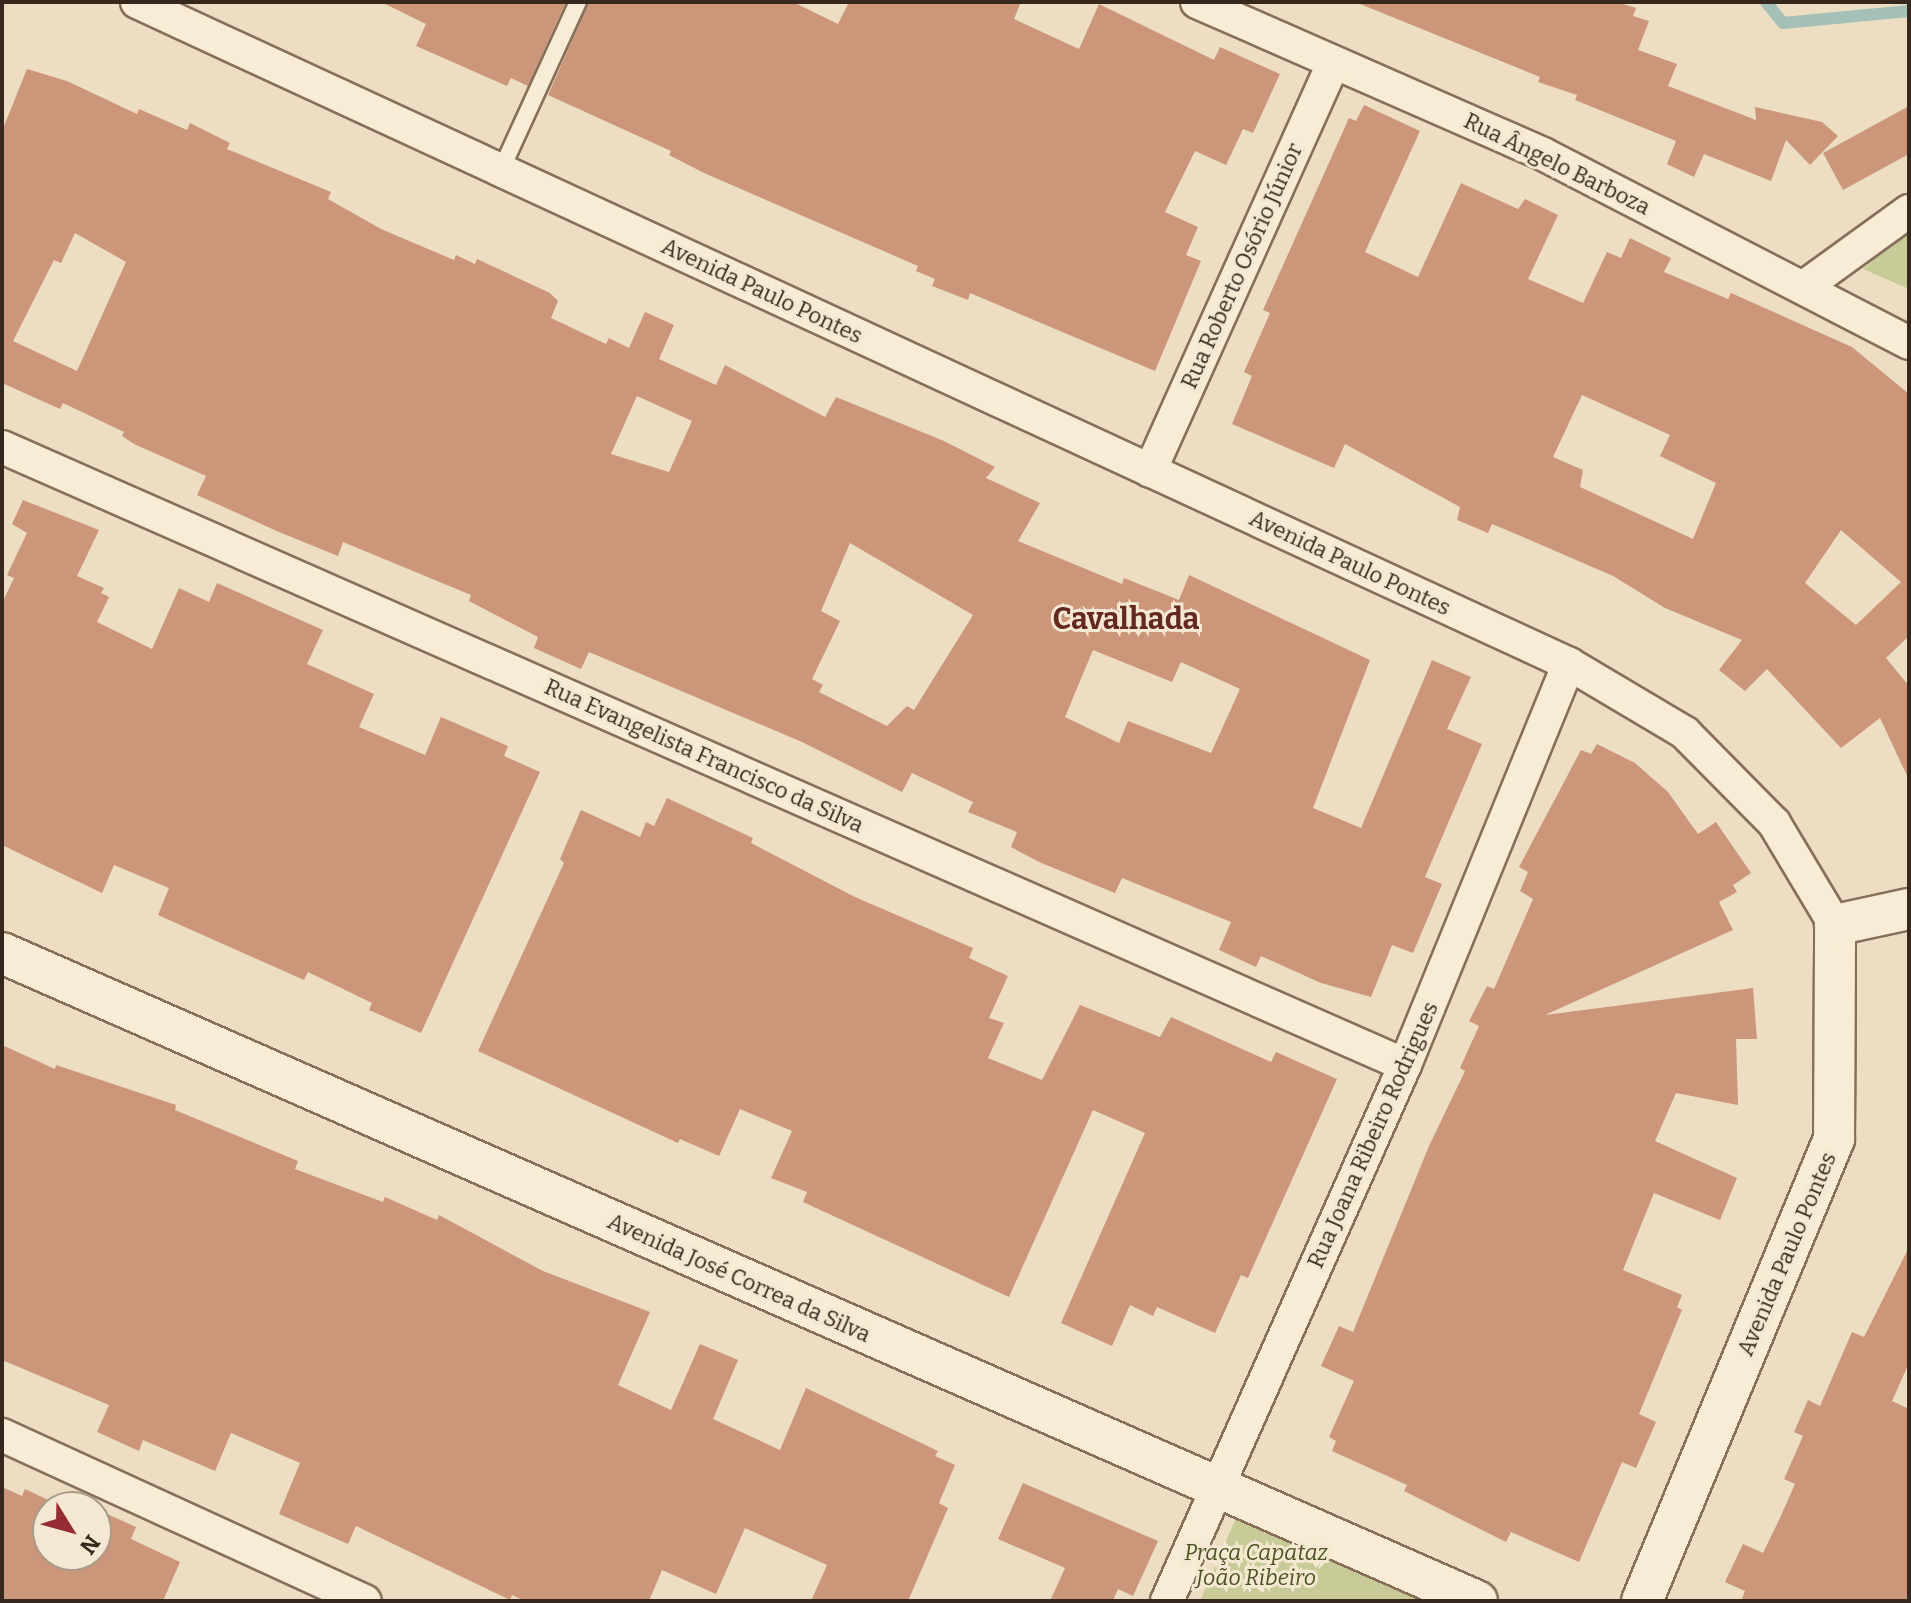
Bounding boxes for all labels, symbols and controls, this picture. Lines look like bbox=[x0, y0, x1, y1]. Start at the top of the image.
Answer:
street label: Rua Ângelo Barboza bbox=[1460, 107, 1654, 221]
street label: Rua Roberto Osório Júnior bbox=[1176, 139, 1308, 393]
street label: Avenida Paulo Pontes bbox=[657, 233, 867, 349]
street label: Avenida Paulo Pontes bbox=[1245, 505, 1455, 621]
district label: Cavalhada bbox=[1053, 601, 1199, 637]
street label: Rua Evangelista Francisco da Silva bbox=[540, 674, 868, 838]
street label: Rua Joana Ribeiro Rodrigues bbox=[1302, 998, 1444, 1272]
street label: Avenida Paulo Pontes bbox=[1732, 1148, 1842, 1360]
street label: Avenida José Correa da Silva bbox=[604, 1208, 874, 1348]
north arrow bbox=[32, 1491, 112, 1571]
text: N bbox=[74, 1530, 106, 1559]
park label: Praça Capataz João Ribeiro bbox=[1184, 1539, 1328, 1590]

